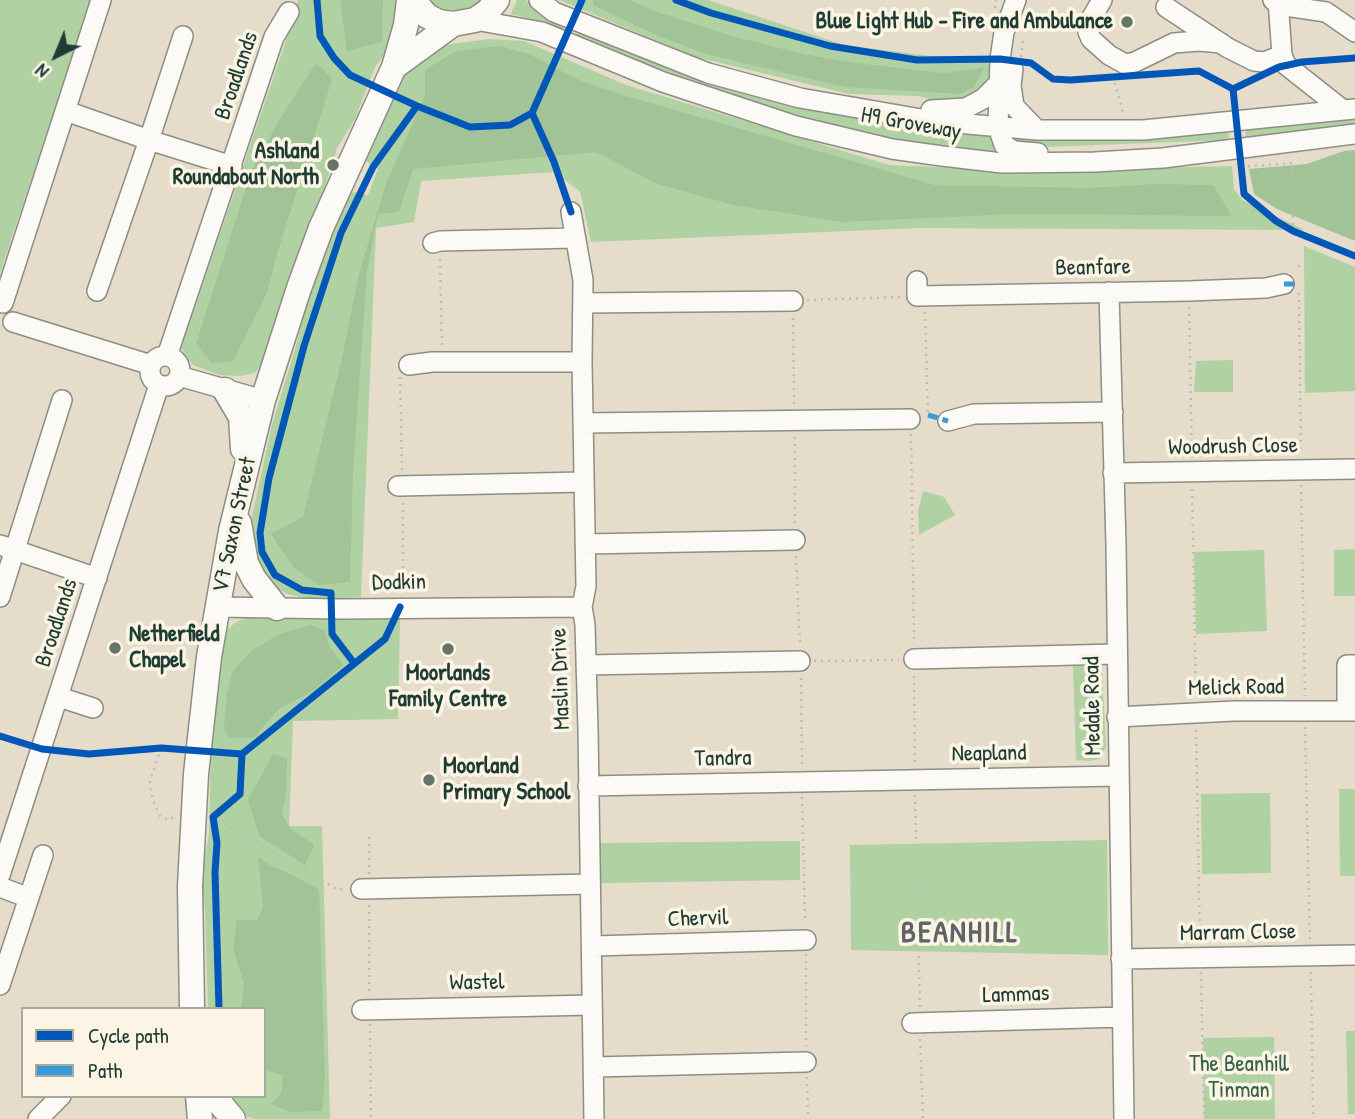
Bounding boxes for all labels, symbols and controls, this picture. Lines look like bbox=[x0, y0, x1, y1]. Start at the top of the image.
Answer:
place label: Blue Light Hub - Fire and Ambulance bbox=[816, 8, 1113, 36]
marker: Blue Light Hub - Fire and Ambulance bbox=[1119, 14, 1135, 30]
north arrow bbox=[21, 21, 91, 91]
street label: Broadlands bbox=[209, 28, 265, 124]
text: N bbox=[29, 58, 54, 84]
street label: H9 Groveway bbox=[859, 102, 963, 146]
place label: Ashland Roundabout North bbox=[173, 138, 319, 192]
marker: Ashland Roundabout North bbox=[325, 157, 341, 173]
street label: Beanfare bbox=[1055, 254, 1131, 282]
street label: Woodrush Close bbox=[1168, 432, 1298, 462]
street label: V7 Saxon Street bbox=[207, 455, 263, 595]
street label: Dodkin bbox=[372, 569, 426, 597]
street label: Broadlands bbox=[30, 575, 84, 671]
place label: Netherfield Chapel bbox=[129, 621, 219, 675]
street label: Maslin Drive bbox=[545, 628, 577, 730]
marker: Netherfield Chapel bbox=[107, 640, 123, 656]
marker: Moorlands Family Centre bbox=[440, 641, 456, 657]
street label: Medale Road bbox=[1078, 656, 1108, 756]
place label: Moorlands Family Centre bbox=[389, 660, 507, 714]
street label: Melick Road bbox=[1188, 673, 1284, 703]
street label: Neapland bbox=[951, 740, 1027, 768]
street label: Tandra bbox=[694, 745, 752, 773]
place label: Moorland Primary School bbox=[443, 753, 570, 807]
marker: Moorland Primary School bbox=[421, 772, 437, 788]
street label: Chervil bbox=[667, 904, 729, 934]
district label: BEANHILL bbox=[902, 916, 1018, 952]
street label: Marram Close bbox=[1180, 918, 1296, 948]
street label: Wastel bbox=[449, 969, 505, 997]
street label: Lammas bbox=[982, 980, 1050, 1010]
legend bbox=[21, 1007, 266, 1098]
text: Cycle path bbox=[88, 1021, 169, 1050]
park label: The Beanhill Tinman bbox=[1189, 1051, 1289, 1105]
text: Path bbox=[88, 1056, 122, 1085]

